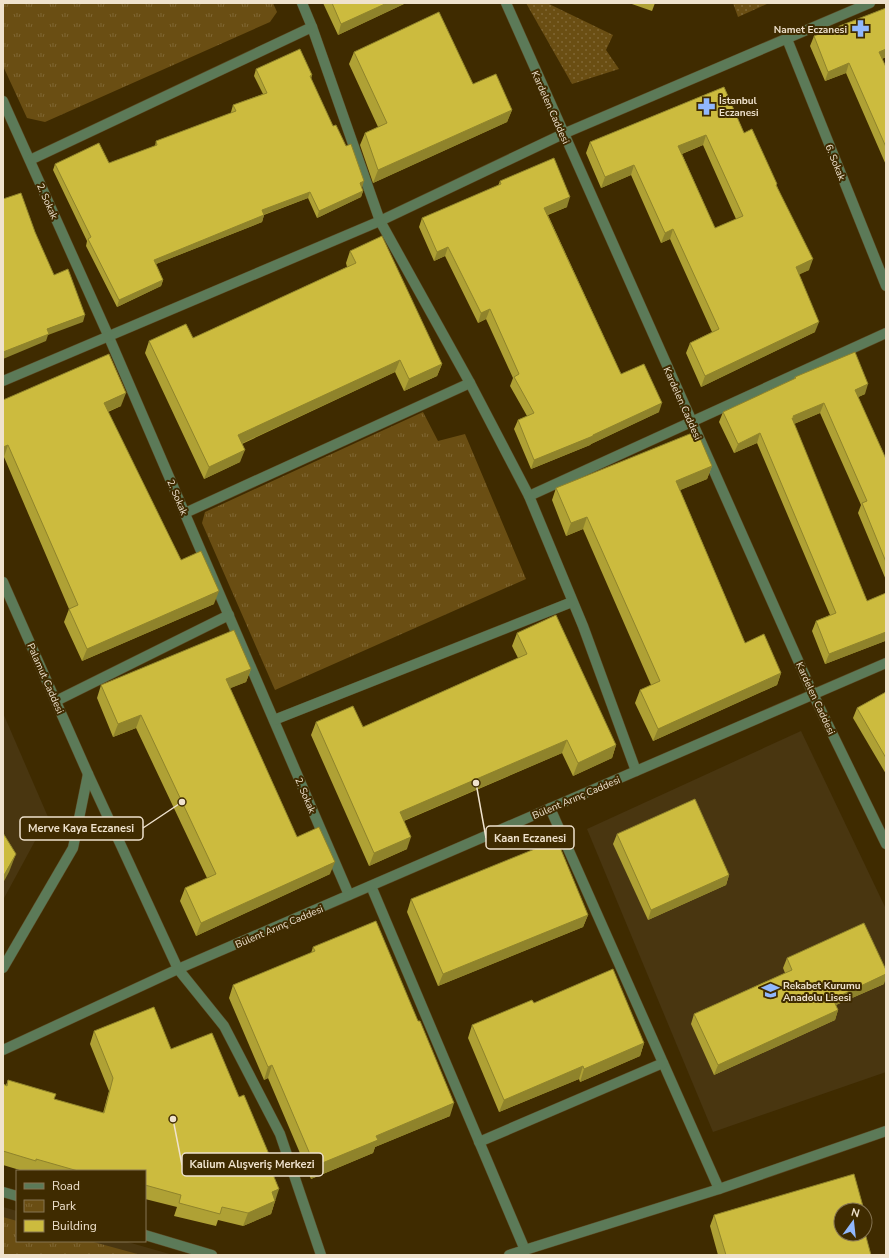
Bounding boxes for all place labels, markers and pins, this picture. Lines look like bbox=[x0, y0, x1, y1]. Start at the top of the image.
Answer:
pharmacy icon: Namet Eczanesi bbox=[850, 19, 870, 39]
place label: Namet Eczanesi bbox=[774, 23, 847, 37]
place label: İstanbul Eczanesi bbox=[719, 94, 759, 120]
pharmacy icon: İstanbul Eczanesi bbox=[696, 96, 716, 116]
callout: Merve Kaya Eczanesi bbox=[20, 817, 143, 840]
callout: Kaan Eczanesi bbox=[486, 826, 574, 849]
place label: Rekabet Kurumu Anadolu Lisesi bbox=[783, 979, 861, 1005]
school or university icon: Rekabet Kurumu Anadolu Lisesi bbox=[760, 981, 780, 1001]
callout: Kalium Alışveriş Merkezi bbox=[182, 1153, 323, 1176]

